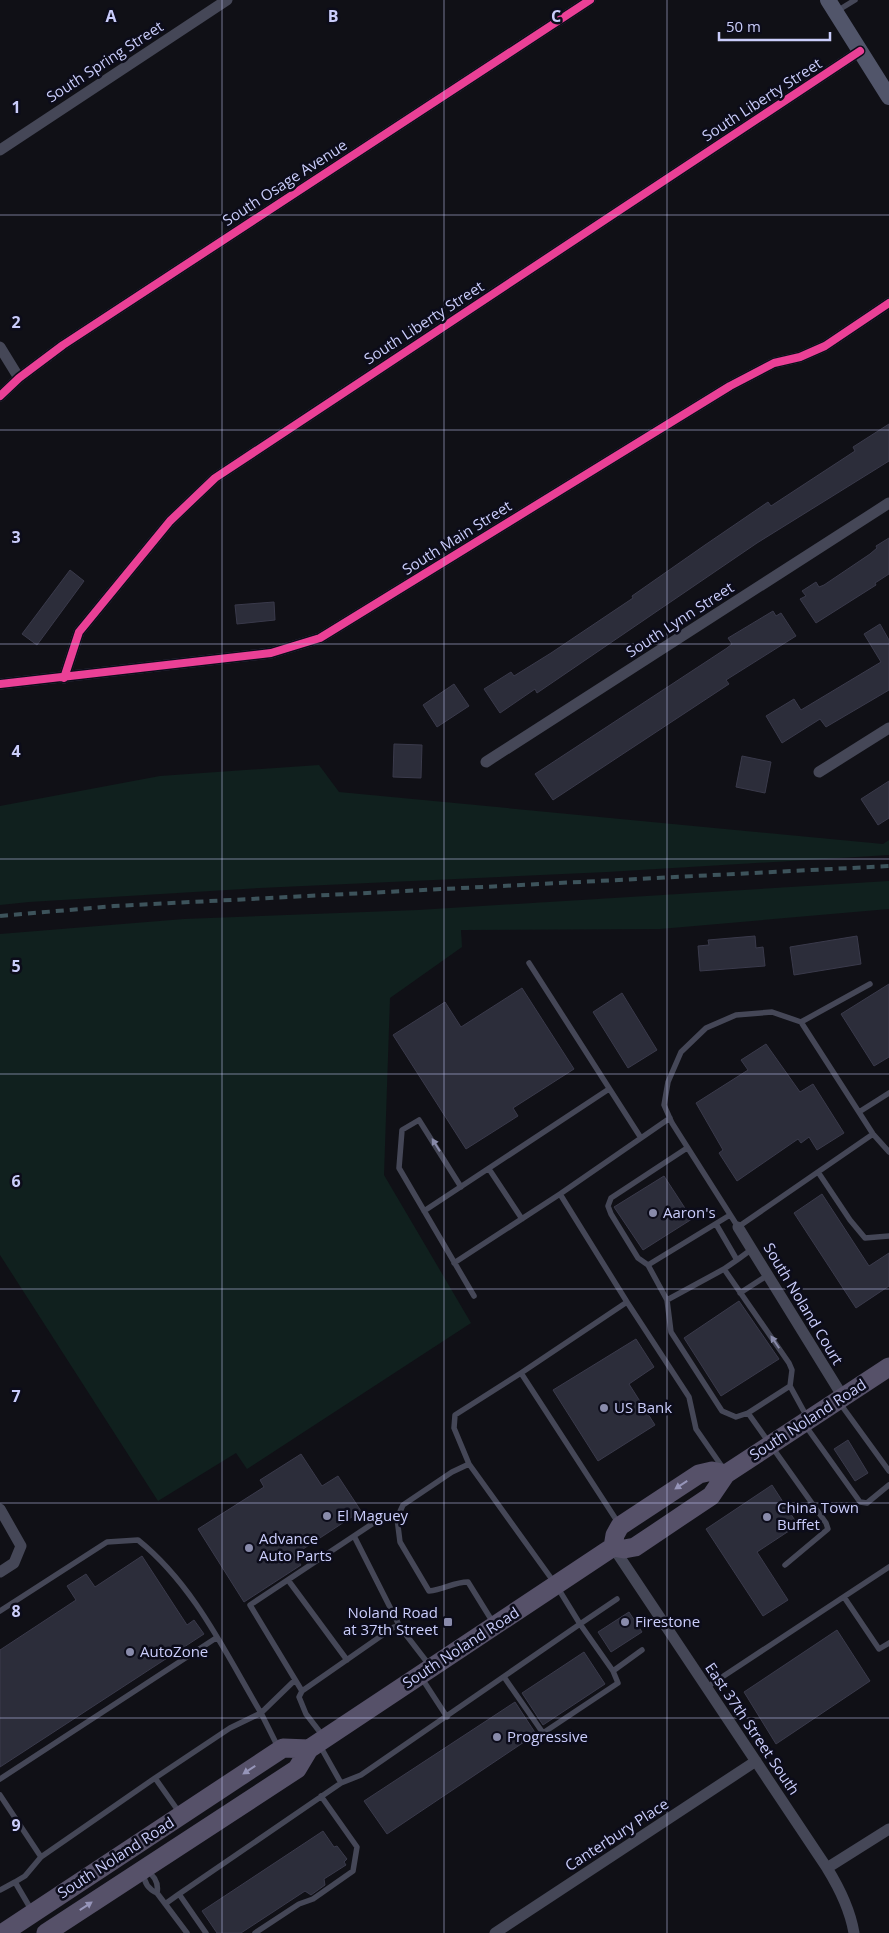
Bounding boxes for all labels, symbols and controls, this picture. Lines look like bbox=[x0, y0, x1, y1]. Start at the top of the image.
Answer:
text: A bbox=[105, 5, 117, 27]
text: B bbox=[328, 5, 338, 27]
text: C bbox=[551, 5, 561, 27]
scale bar bbox=[719, 10, 830, 42]
street label: South Spring Street bbox=[42, 16, 167, 106]
text: 50 m bbox=[726, 16, 761, 36]
street label: South Liberty Street bbox=[698, 53, 825, 145]
text: 1 bbox=[11, 96, 21, 118]
street label: South Osage Avenue bbox=[218, 134, 351, 230]
street label: South Liberty Street bbox=[360, 276, 487, 368]
text: 2 bbox=[11, 311, 21, 333]
street label: South Main Street bbox=[398, 495, 515, 579]
text: 3 bbox=[11, 526, 21, 548]
street label: South Lynn Street bbox=[622, 577, 737, 661]
text: 4 bbox=[11, 740, 21, 762]
text: 5 bbox=[11, 955, 21, 977]
one-way arrow bbox=[431, 1139, 440, 1152]
text: 6 bbox=[11, 1170, 21, 1192]
place label: Aaron's bbox=[663, 1202, 716, 1222]
marker: Aaron's bbox=[647, 1207, 659, 1219]
street label: South Noland Court bbox=[760, 1239, 848, 1368]
one-way arrow bbox=[770, 1335, 780, 1349]
street label: South Noland Road bbox=[745, 1374, 870, 1464]
text: 7 bbox=[11, 1385, 21, 1407]
place label: US Bank bbox=[614, 1397, 672, 1417]
marker: US Bank bbox=[598, 1402, 610, 1414]
one-way arrow bbox=[675, 1481, 688, 1490]
place label: China Town Buffet bbox=[777, 1497, 859, 1534]
place label: El Maguey bbox=[337, 1505, 409, 1525]
marker: El Maguey bbox=[321, 1510, 333, 1522]
marker: China Town Buffet bbox=[761, 1511, 773, 1523]
place label: Advance Auto Parts bbox=[259, 1528, 332, 1565]
marker: Advance Auto Parts bbox=[243, 1542, 255, 1554]
text: 8 bbox=[11, 1600, 21, 1622]
place label: Noland Road at 37th Street bbox=[343, 1602, 438, 1639]
street label: South Noland Road bbox=[398, 1602, 523, 1692]
place label: Firestone bbox=[635, 1611, 700, 1631]
marker: Noland Road at 37th Street bbox=[442, 1616, 454, 1628]
marker: Firestone bbox=[619, 1616, 631, 1628]
place label: AutoZone bbox=[140, 1641, 208, 1661]
marker: AutoZone bbox=[124, 1646, 136, 1658]
street label: East 37th Street South bbox=[701, 1658, 805, 1798]
place label: Progressive bbox=[507, 1726, 588, 1746]
marker: Progressive bbox=[491, 1731, 503, 1743]
one-way arrow bbox=[243, 1765, 256, 1775]
street label: Canterbury Place bbox=[561, 1793, 672, 1875]
street label: South Noland Road bbox=[53, 1812, 178, 1902]
text: 9 bbox=[11, 1814, 21, 1836]
one-way arrow bbox=[80, 1901, 93, 1911]

